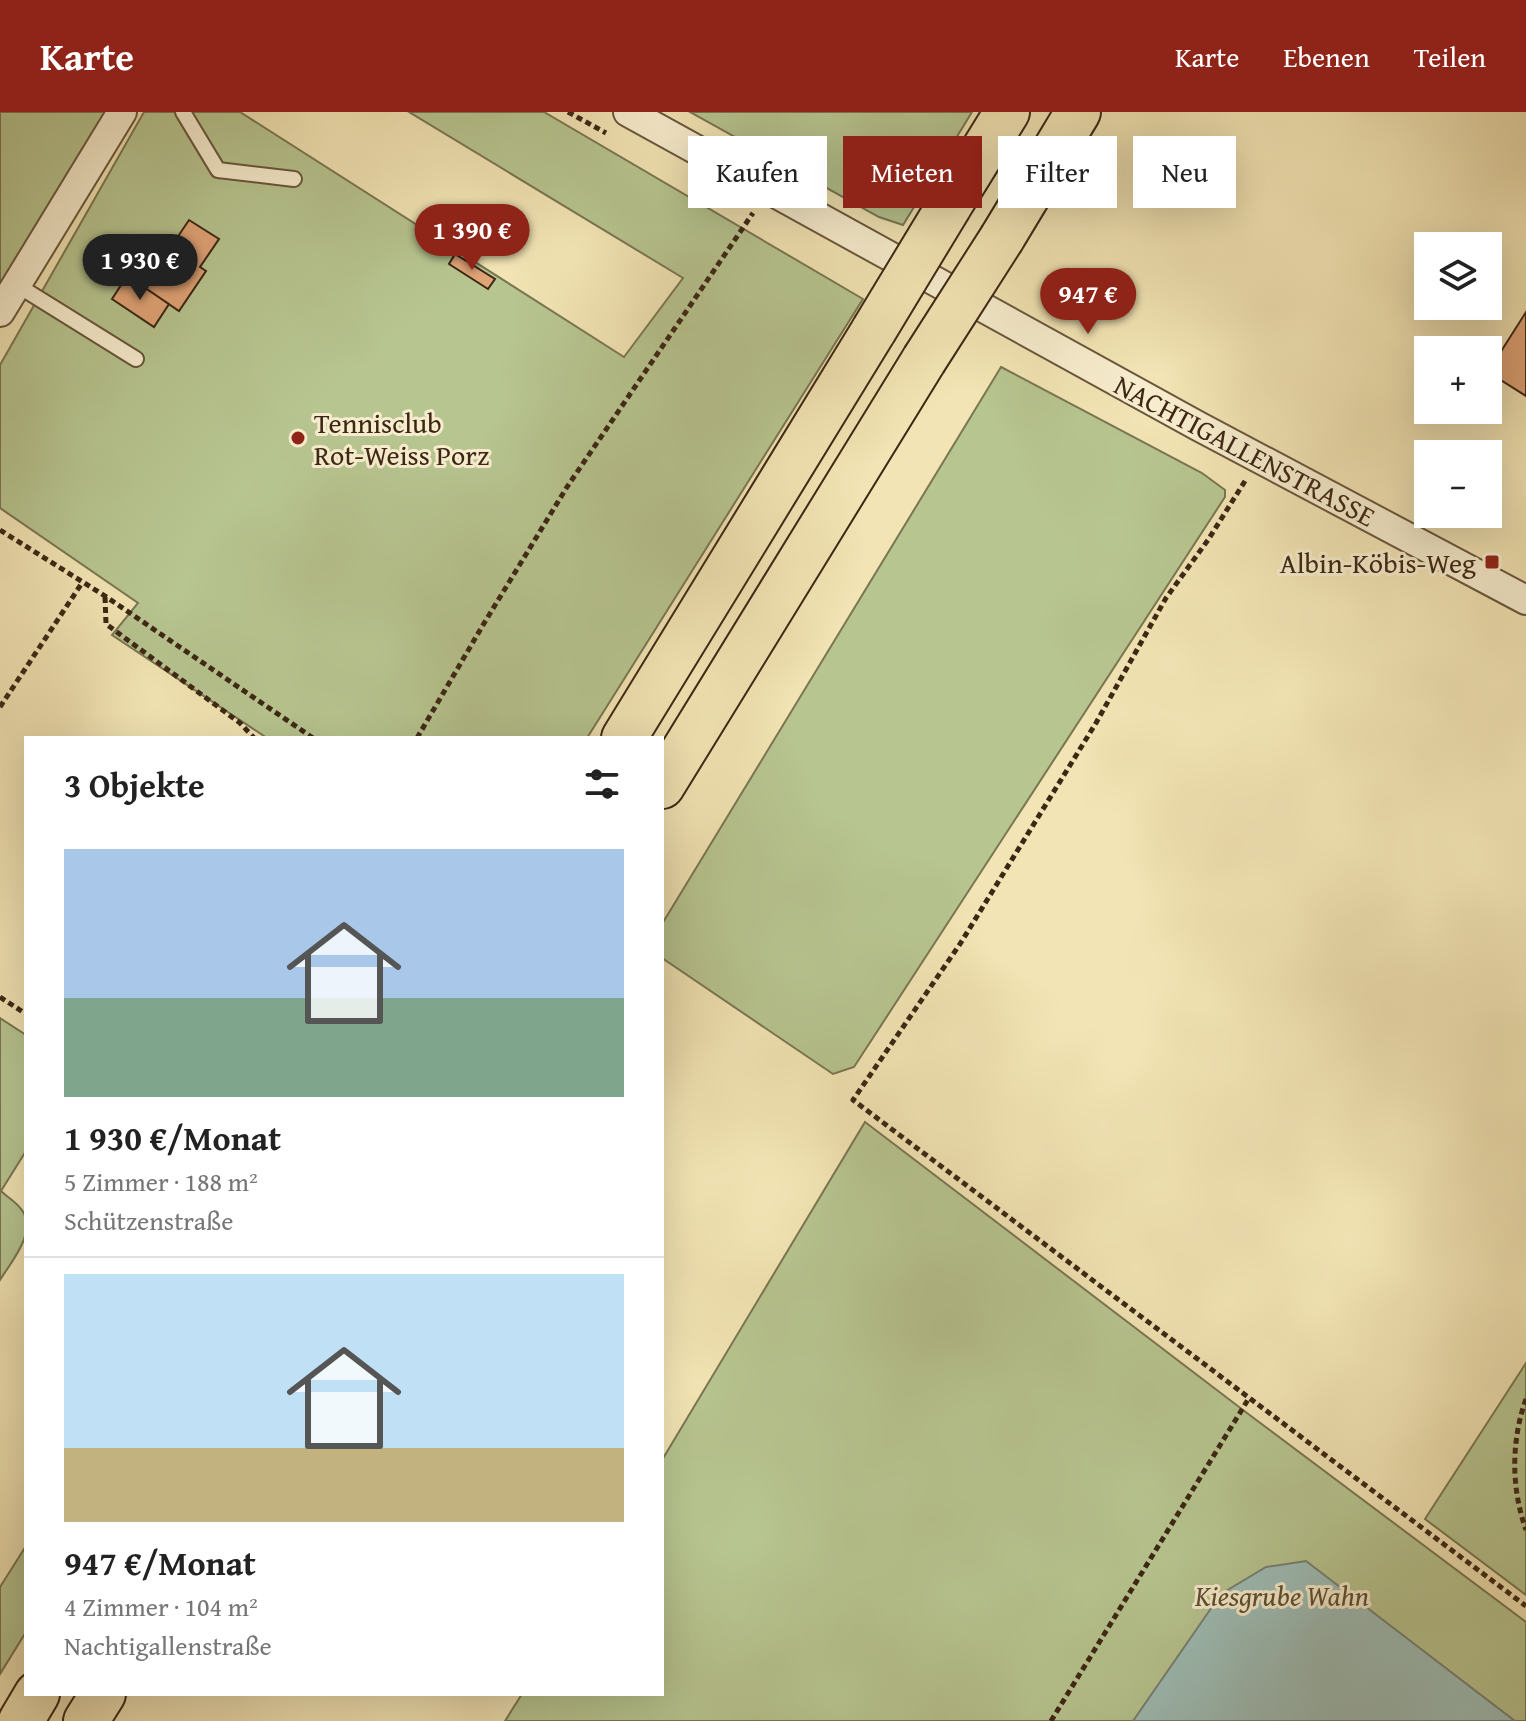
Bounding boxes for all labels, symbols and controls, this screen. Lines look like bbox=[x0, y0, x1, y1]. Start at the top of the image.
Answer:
text: Karte bbox=[40, 28, 134, 84]
text: Karte bbox=[1175, 36, 1239, 77]
text: Ebenen bbox=[1283, 36, 1370, 77]
text: Teilen bbox=[1414, 36, 1486, 77]
chip: Kaufen bbox=[688, 136, 827, 208]
chip: Mieten bbox=[843, 136, 982, 208]
chip: Filter bbox=[998, 136, 1117, 208]
chip: Neu bbox=[1133, 136, 1236, 208]
pin: 1 390 € bbox=[398, 204, 546, 272]
text: 1 390 € bbox=[433, 210, 511, 249]
map controls bbox=[1414, 232, 1502, 528]
button: layers bbox=[1414, 232, 1502, 320]
pin: 1 930 € bbox=[66, 234, 214, 302]
text: 1 930 € bbox=[101, 240, 179, 279]
pin: 947 € bbox=[1032, 268, 1144, 336]
text: 947 € bbox=[1058, 274, 1118, 313]
button: + bbox=[1414, 336, 1502, 424]
street label: NACHTIGALLENSTRASSE bbox=[1107, 364, 1383, 536]
place label: Tennisclub Rot-Weiss Porz bbox=[314, 402, 489, 475]
marker: Tennisclub Rot-Weiss Porz bbox=[289, 429, 307, 447]
button: − bbox=[1414, 440, 1502, 528]
place label: Albin-Köbis-Weg bbox=[1280, 542, 1476, 583]
marker: Albin-Köbis-Weg bbox=[1483, 553, 1501, 571]
text: 3 Objekte bbox=[64, 760, 205, 809]
icon: filters bbox=[580, 762, 624, 806]
icon: home bbox=[272, 901, 416, 1045]
text: 1 930 €/Monat bbox=[64, 1113, 281, 1162]
text: 5 Zimmer · 188 m² bbox=[64, 1162, 258, 1201]
text: Schützenstraße bbox=[64, 1201, 234, 1240]
icon: home bbox=[272, 1326, 416, 1470]
text: 947 €/Monat bbox=[64, 1538, 256, 1587]
park label: Kiesgrube Wahn bbox=[1194, 1575, 1369, 1616]
text: 4 Zimmer · 104 m² bbox=[64, 1587, 258, 1626]
text: Nachtigallenstraße bbox=[64, 1626, 272, 1665]

